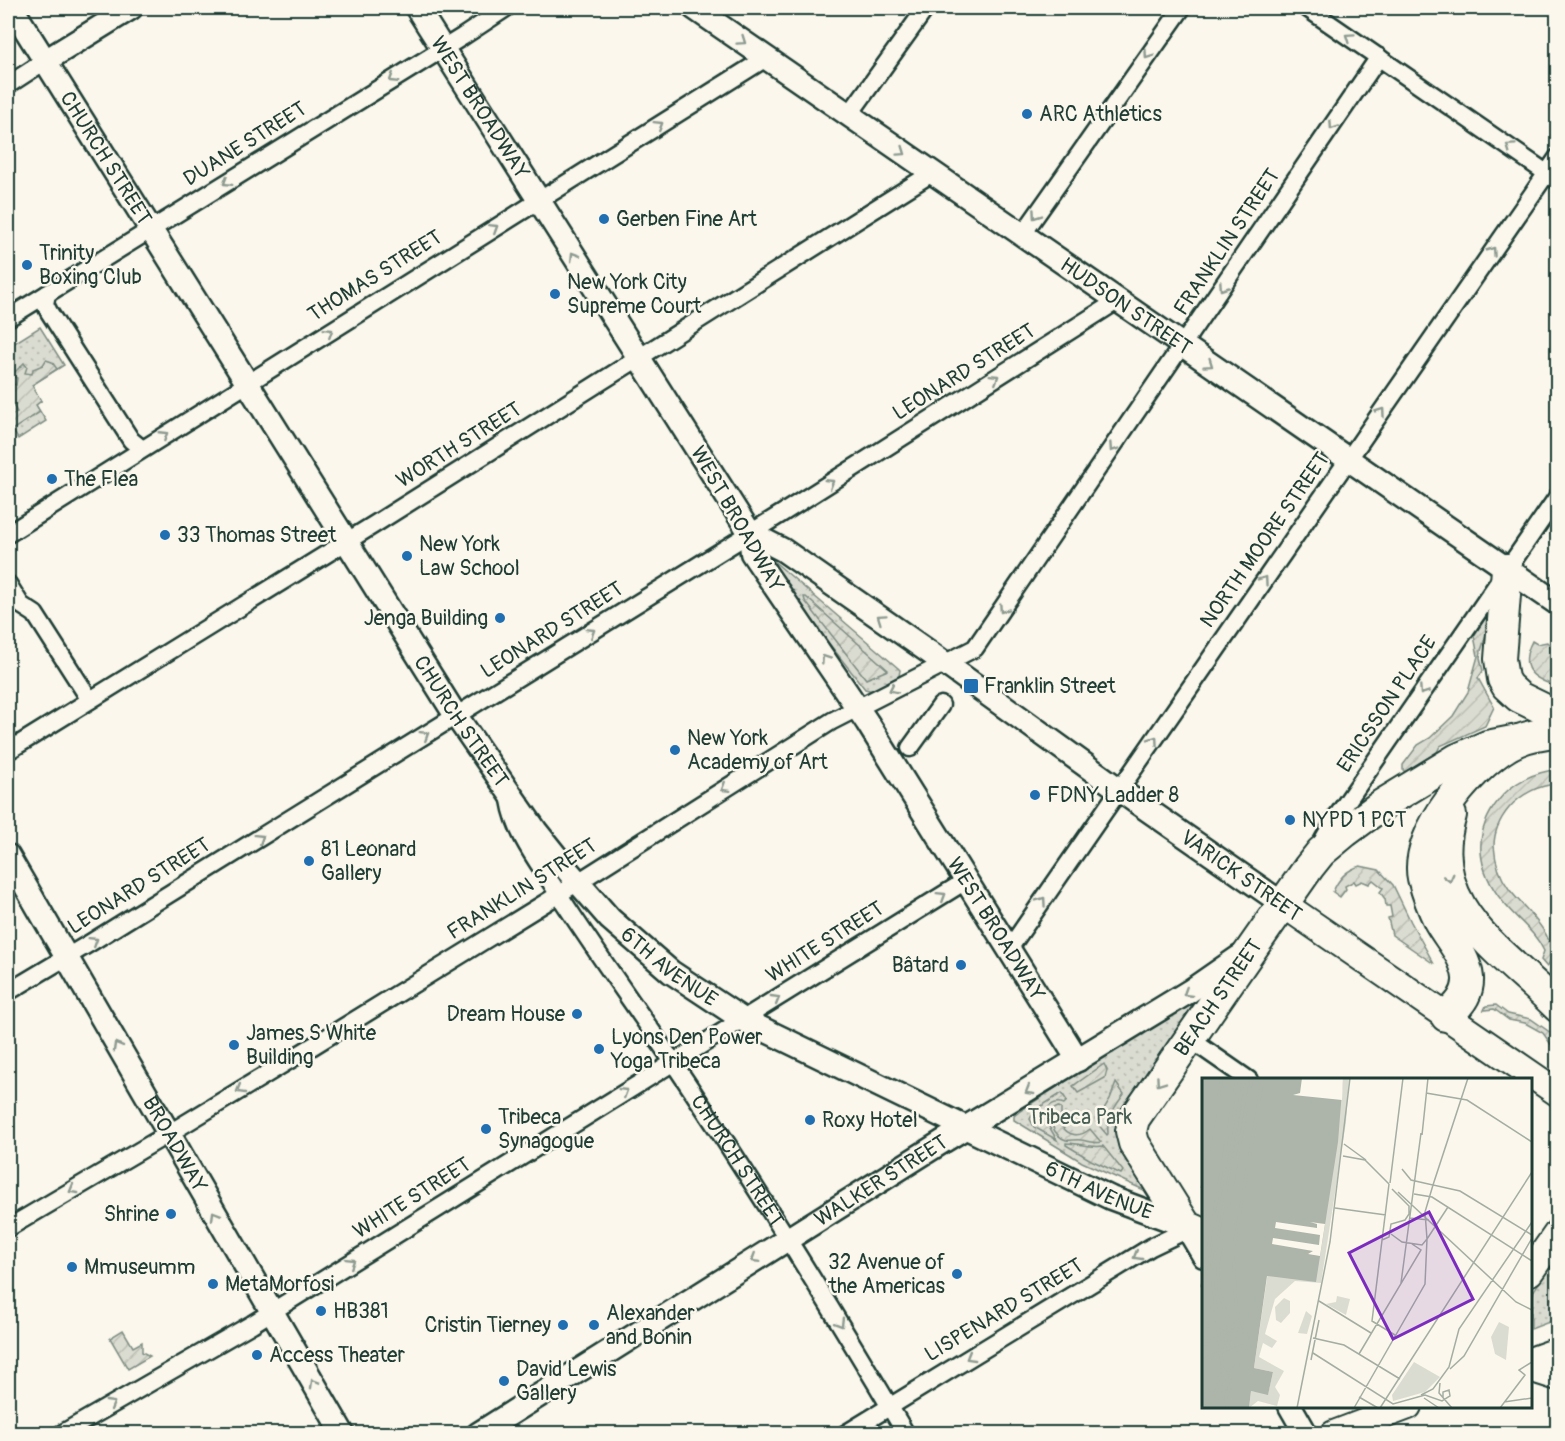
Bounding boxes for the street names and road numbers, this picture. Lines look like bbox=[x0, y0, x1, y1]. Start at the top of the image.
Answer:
street label: WEST BROADWAY bbox=[425, 31, 536, 184]
street label: CHURCH STREET bbox=[54, 86, 158, 230]
street label: DUANE STREET bbox=[179, 95, 312, 193]
street label: FRANKLIN STREET bbox=[1168, 163, 1286, 321]
street label: THOMAS STREET bbox=[303, 224, 447, 328]
street label: HUDSON STREET bbox=[1055, 251, 1198, 361]
street label: LEONARD STREET bbox=[888, 317, 1041, 427]
street label: WORTH STREET bbox=[391, 396, 527, 494]
street label: WEST BROADWAY bbox=[684, 441, 790, 597]
street label: NORTH MOORE STREET bbox=[1194, 447, 1336, 633]
street label: LEONARD STREET bbox=[476, 575, 629, 685]
street label: ERICSSON PLACE bbox=[1331, 630, 1443, 778]
street label: CHURCH STREET bbox=[408, 650, 515, 793]
street label: VARICK STREET bbox=[1175, 824, 1307, 928]
street label: LEONARD STREET bbox=[63, 831, 216, 941]
street label: FRANKLIN STREET bbox=[442, 832, 602, 946]
street label: WEST BROADWAY bbox=[941, 852, 1051, 1006]
street label: WHITE STREET bbox=[761, 895, 889, 989]
street label: 6TH AVENUE bbox=[615, 921, 723, 1013]
street label: BEACH STREET bbox=[1168, 933, 1268, 1062]
street label: CHURCH STREET bbox=[685, 1089, 791, 1232]
street label: BROADWAY bbox=[137, 1091, 213, 1197]
street label: WALKER STREET bbox=[809, 1128, 953, 1232]
street label: WHITE STREET bbox=[348, 1151, 476, 1245]
street label: 6TH AVENUE bbox=[1041, 1155, 1157, 1226]
street label: LISPENARD STREET bbox=[920, 1252, 1088, 1368]

